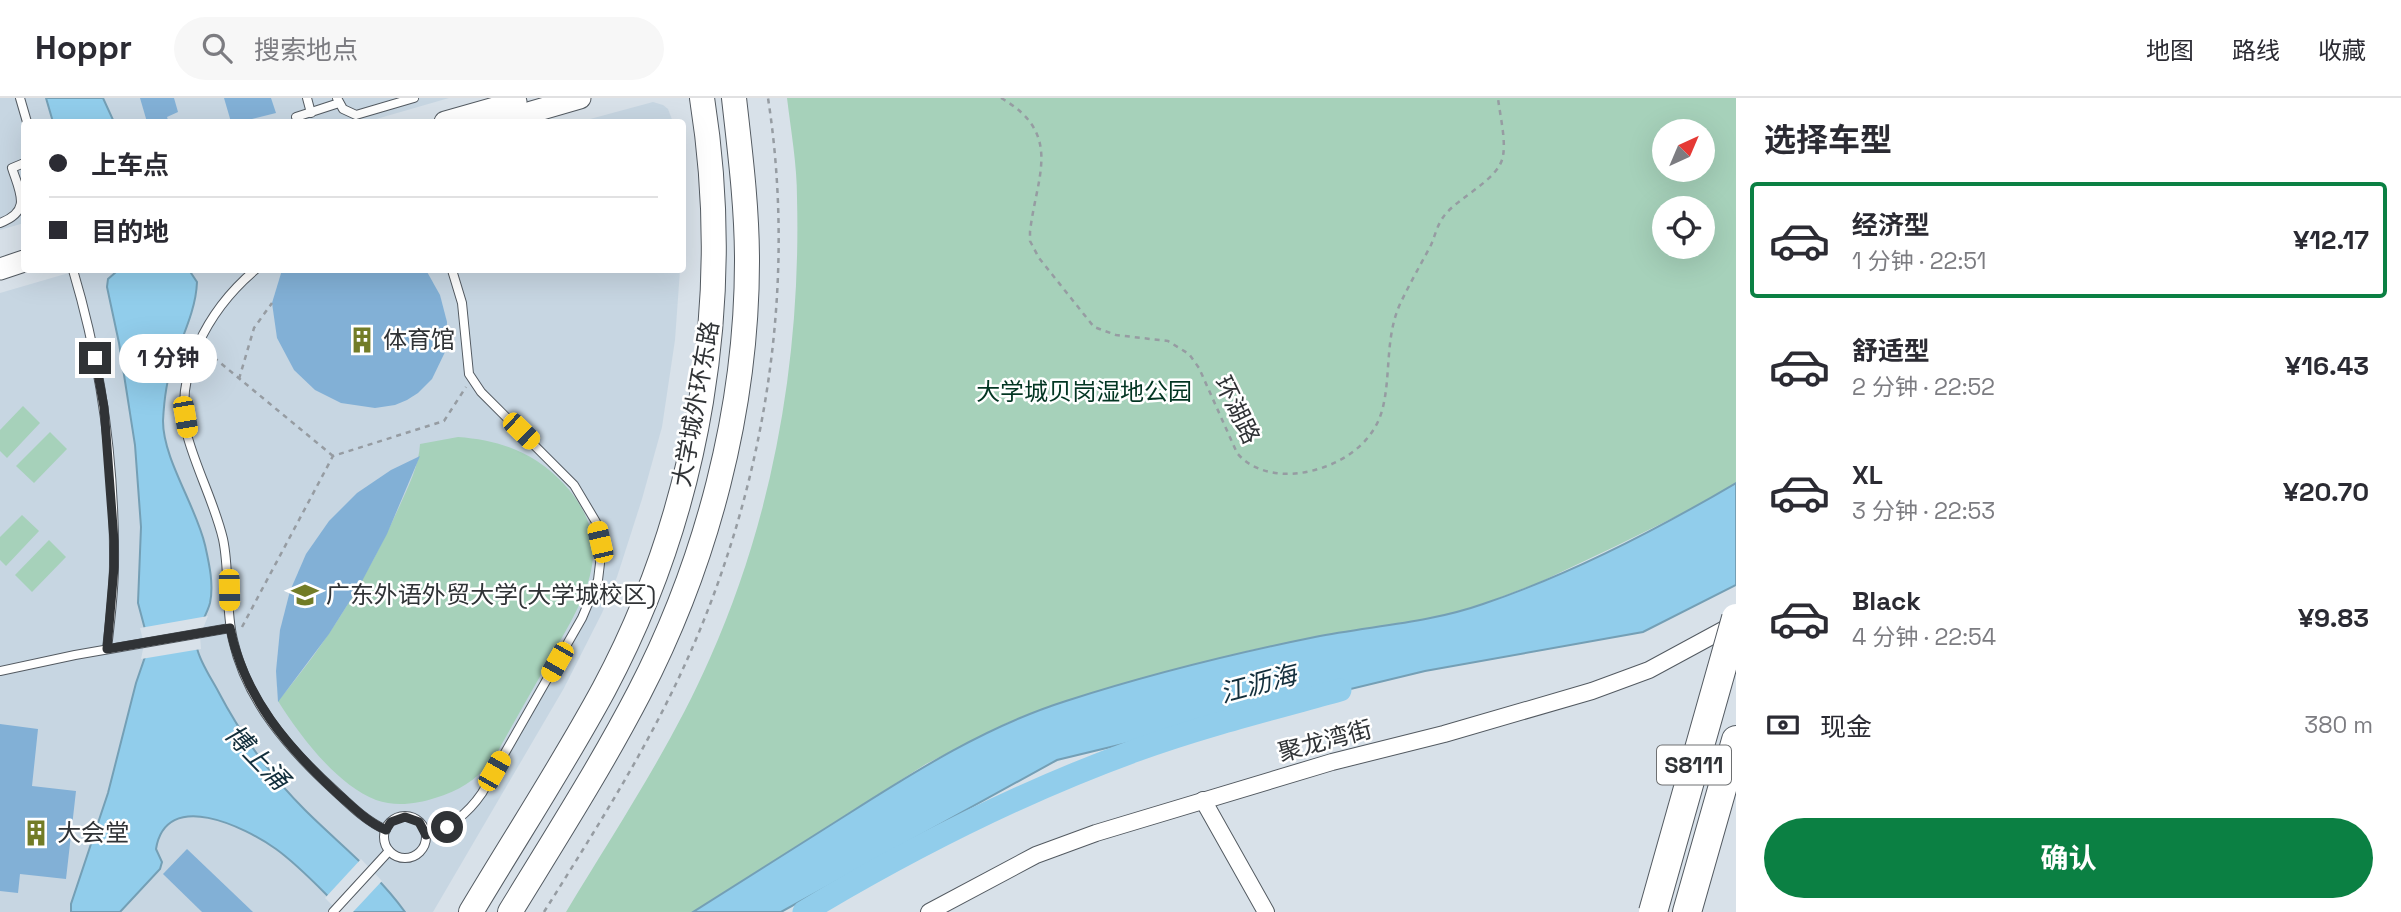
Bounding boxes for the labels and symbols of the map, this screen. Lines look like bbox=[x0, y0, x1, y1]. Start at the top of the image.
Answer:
north arrow bbox=[1652, 119, 1715, 182]
street label: 大学城外环东路 bbox=[666, 318, 725, 489]
place label: 体育馆 bbox=[383, 324, 455, 355]
building icon: 体育馆 bbox=[347, 325, 377, 355]
callout: 1 分钟 bbox=[119, 334, 218, 382]
route end bbox=[79, 342, 111, 374]
street label: 环湖路 bbox=[1208, 371, 1267, 449]
park label: 大学城贝岗湿地公园 bbox=[976, 376, 1192, 407]
car bbox=[172, 394, 199, 440]
car bbox=[499, 409, 544, 453]
car bbox=[586, 519, 615, 565]
car bbox=[219, 569, 240, 611]
place label: 广东外语外贸大学(大学城校区) bbox=[326, 579, 656, 610]
school or university icon: 广东外语外贸大学(大学城校区) bbox=[290, 580, 320, 610]
car bbox=[538, 639, 577, 685]
water label: 江沥海 bbox=[1216, 656, 1304, 711]
street label: 聚龙湾街 bbox=[1274, 713, 1375, 768]
water label: 博上涌 bbox=[218, 717, 298, 799]
road number: S8111 bbox=[1657, 746, 1731, 785]
car bbox=[475, 748, 514, 794]
route start bbox=[431, 811, 463, 843]
place label: 大会堂 bbox=[57, 817, 129, 848]
building icon: 大会堂 bbox=[21, 818, 51, 848]

